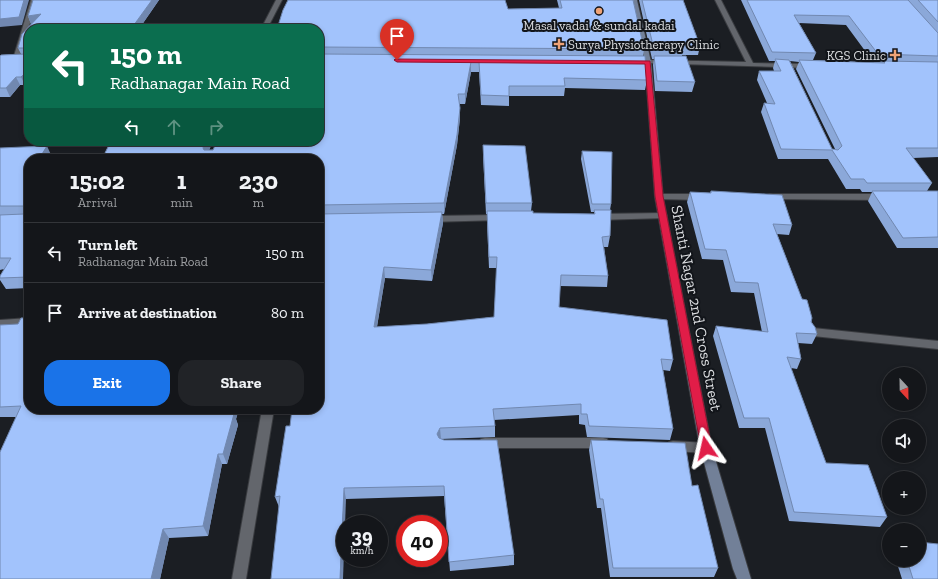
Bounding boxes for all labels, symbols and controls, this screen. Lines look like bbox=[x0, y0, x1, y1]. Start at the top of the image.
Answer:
marker: Masal vadai & sundal kadai bbox=[594, 6, 604, 16]
place label: Masal vadai & sundal kadai bbox=[523, 18, 675, 33]
pin bbox=[380, 19, 414, 60]
icon: arrive bbox=[386, 25, 408, 47]
place label: Surya Physiotherapy Clinic bbox=[568, 37, 719, 52]
text: 150 m bbox=[110, 38, 182, 71]
marker: Surya Physiotherapy Clinic bbox=[553, 38, 565, 50]
icon: left bbox=[44, 40, 96, 92]
place label: KGS Clinic bbox=[827, 48, 886, 63]
marker: KGS Clinic bbox=[889, 49, 901, 61]
text: Radhanagar Main Road bbox=[110, 72, 290, 94]
icon: left bbox=[121, 116, 143, 138]
icon: ahead bbox=[163, 116, 185, 138]
icon: right bbox=[205, 116, 227, 138]
text: 15:02 bbox=[70, 166, 125, 195]
text: 1 bbox=[177, 166, 187, 195]
text: 230 bbox=[239, 166, 278, 195]
text: Arrival bbox=[78, 195, 117, 210]
text: min bbox=[171, 195, 193, 210]
text: m bbox=[253, 195, 264, 210]
street label: Shanti Nagar 2nd Cross Street bbox=[667, 204, 726, 413]
text: Turn left bbox=[78, 236, 138, 254]
icon: left bbox=[44, 242, 66, 264]
text: 150 m bbox=[266, 244, 304, 262]
text: Radhanagar Main Road bbox=[78, 254, 208, 269]
icon: arrive bbox=[44, 302, 66, 324]
text: Arrive at destination bbox=[78, 304, 217, 322]
text: 80 m bbox=[271, 304, 304, 322]
button: Exit bbox=[44, 360, 170, 406]
button: Share bbox=[178, 360, 304, 406]
north arrow bbox=[882, 367, 926, 411]
map controls bbox=[882, 367, 926, 567]
button: sound bbox=[882, 419, 926, 463]
position arrow bbox=[685, 427, 727, 469]
button: + bbox=[882, 471, 926, 515]
speed limit sign: 40 bbox=[396, 515, 448, 567]
button: − bbox=[882, 523, 926, 567]
text: 39 bbox=[351, 524, 373, 548]
text: km/h bbox=[351, 545, 373, 557]

